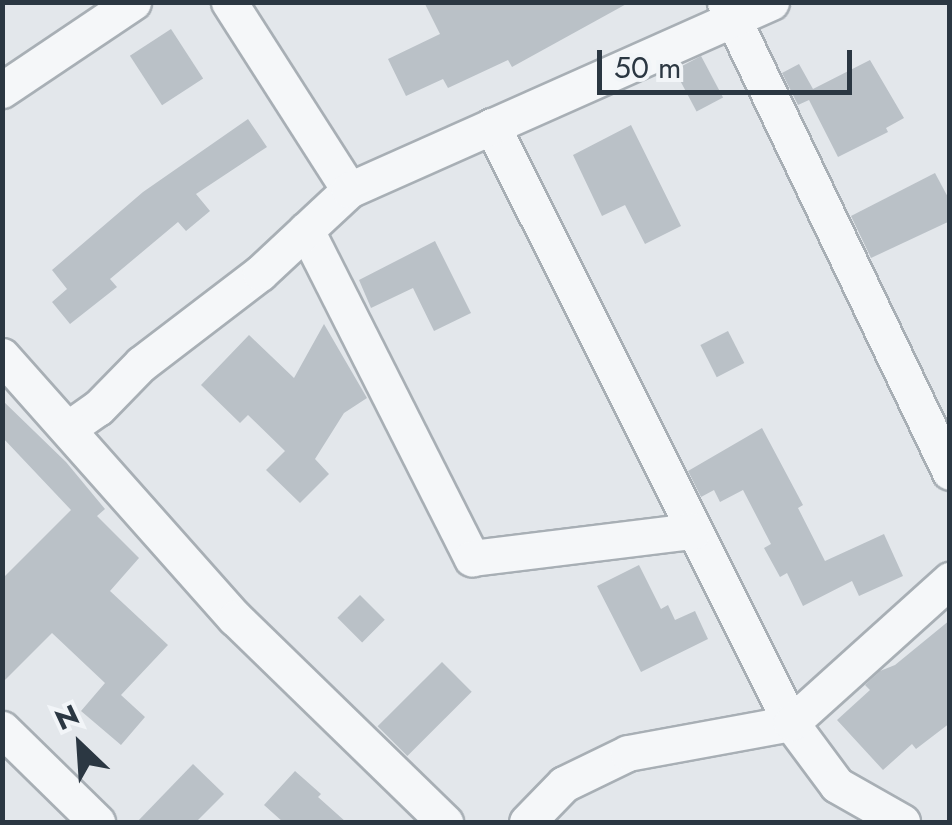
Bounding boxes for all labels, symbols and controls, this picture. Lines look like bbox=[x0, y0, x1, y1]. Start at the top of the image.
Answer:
scale bar bbox=[602, 30, 857, 92]
text: 50 m bbox=[614, 46, 681, 89]
text: N bbox=[48, 694, 86, 741]
north arrow bbox=[30, 695, 130, 795]

